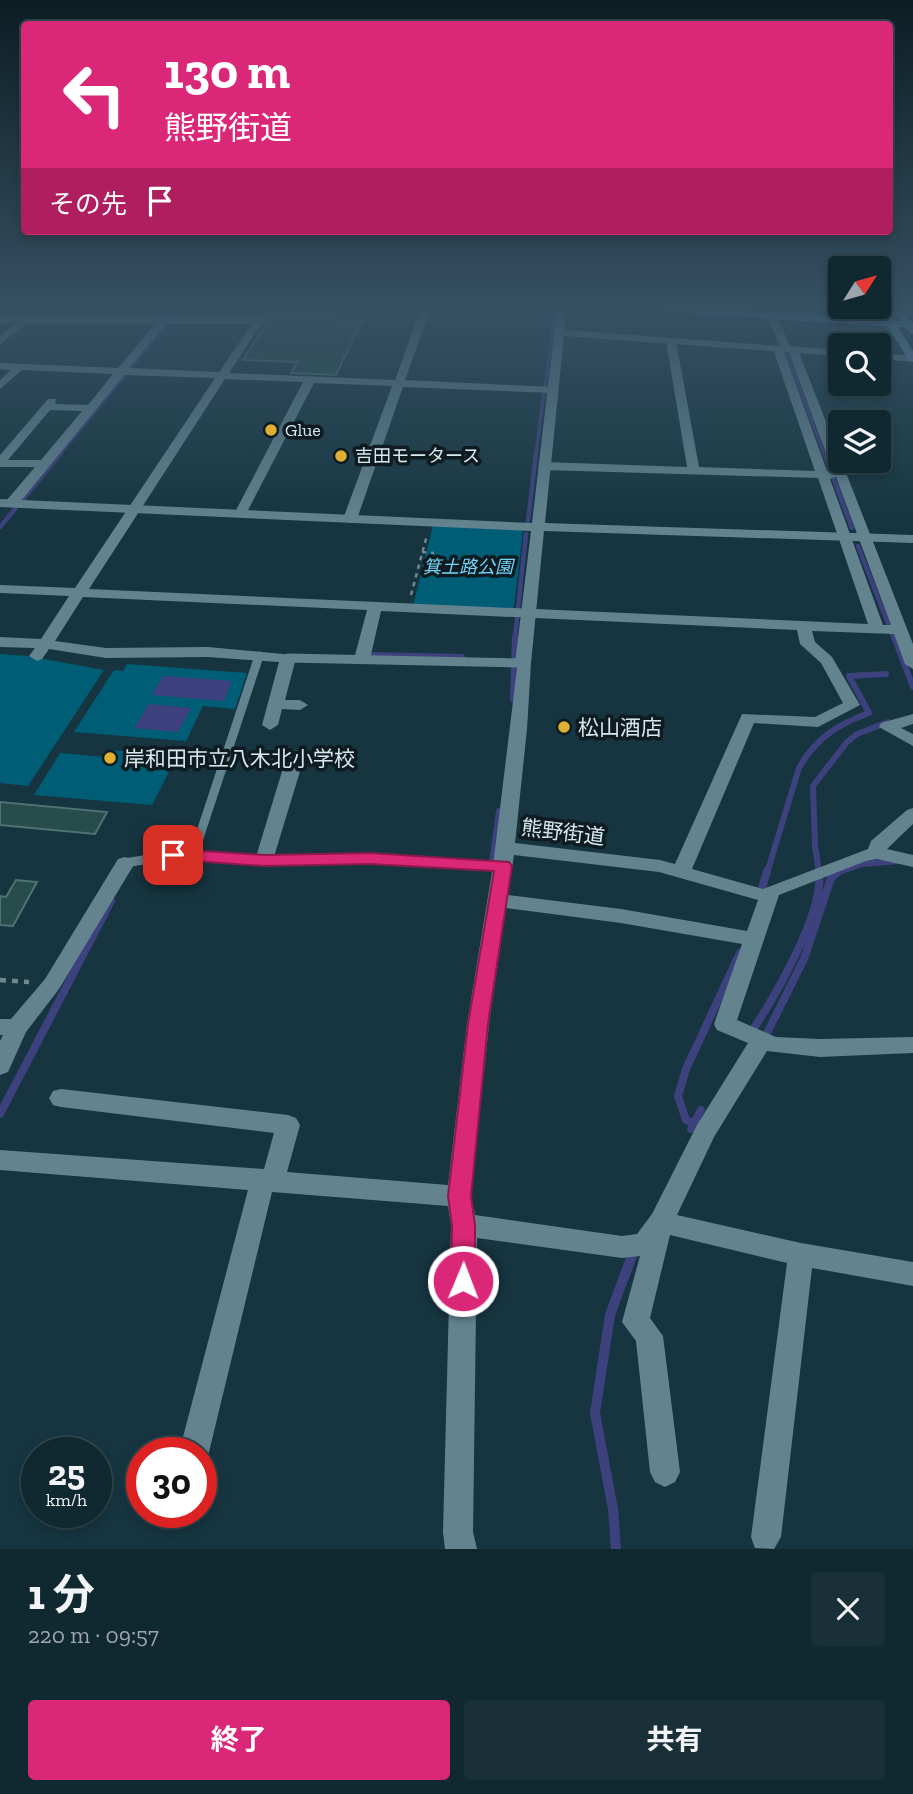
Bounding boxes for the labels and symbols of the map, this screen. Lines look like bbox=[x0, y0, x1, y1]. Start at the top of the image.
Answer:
north arrow bbox=[828, 256, 891, 318]
place label: Glue bbox=[285, 419, 321, 441]
marker: Glue bbox=[263, 422, 279, 438]
place label: 吉田モータース bbox=[355, 445, 480, 467]
marker: 吉田モータース bbox=[333, 448, 349, 464]
park label: 箕土路公園 bbox=[423, 556, 516, 578]
place label: 松山酒店 bbox=[578, 715, 662, 740]
marker: 松山酒店 bbox=[556, 719, 572, 735]
place label: 岸和田市立八木北小学校 bbox=[124, 746, 355, 771]
marker: 岸和田市立八木北小学校 bbox=[102, 750, 118, 766]
street label: 熊野街道 bbox=[520, 814, 606, 850]
pin bbox=[143, 825, 203, 885]
position arrow bbox=[426, 1244, 500, 1318]
speed limit sign: 30 bbox=[126, 1437, 217, 1528]

